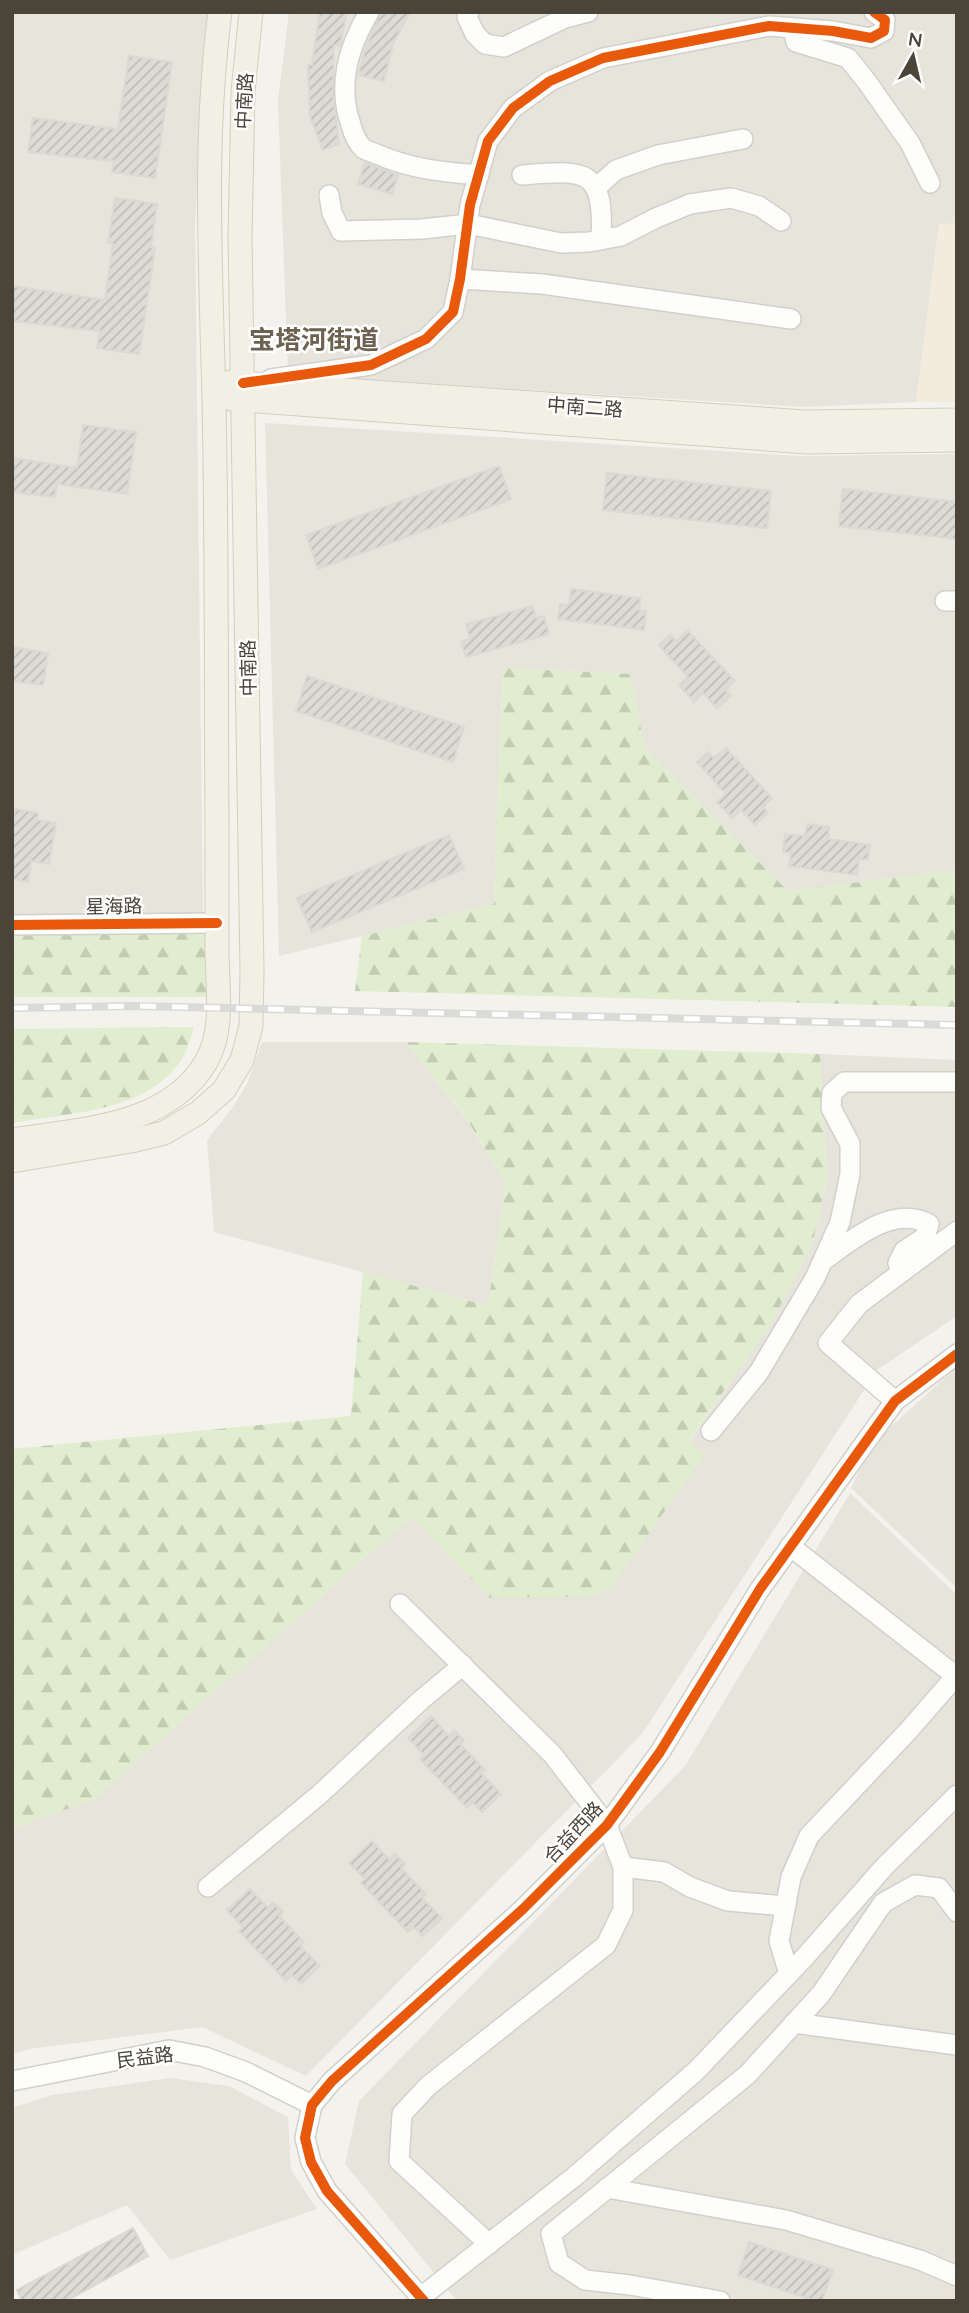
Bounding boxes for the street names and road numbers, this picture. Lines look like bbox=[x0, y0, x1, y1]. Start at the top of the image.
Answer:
street label: 中南路 bbox=[231, 72, 257, 130]
street label: 中南二路 bbox=[546, 392, 624, 422]
street label: 中南路 bbox=[236, 639, 260, 697]
street label: 星海路 bbox=[85, 894, 143, 918]
street label: 合益西路 bbox=[538, 1796, 608, 1868]
street label: 民益路 bbox=[115, 2042, 175, 2072]

